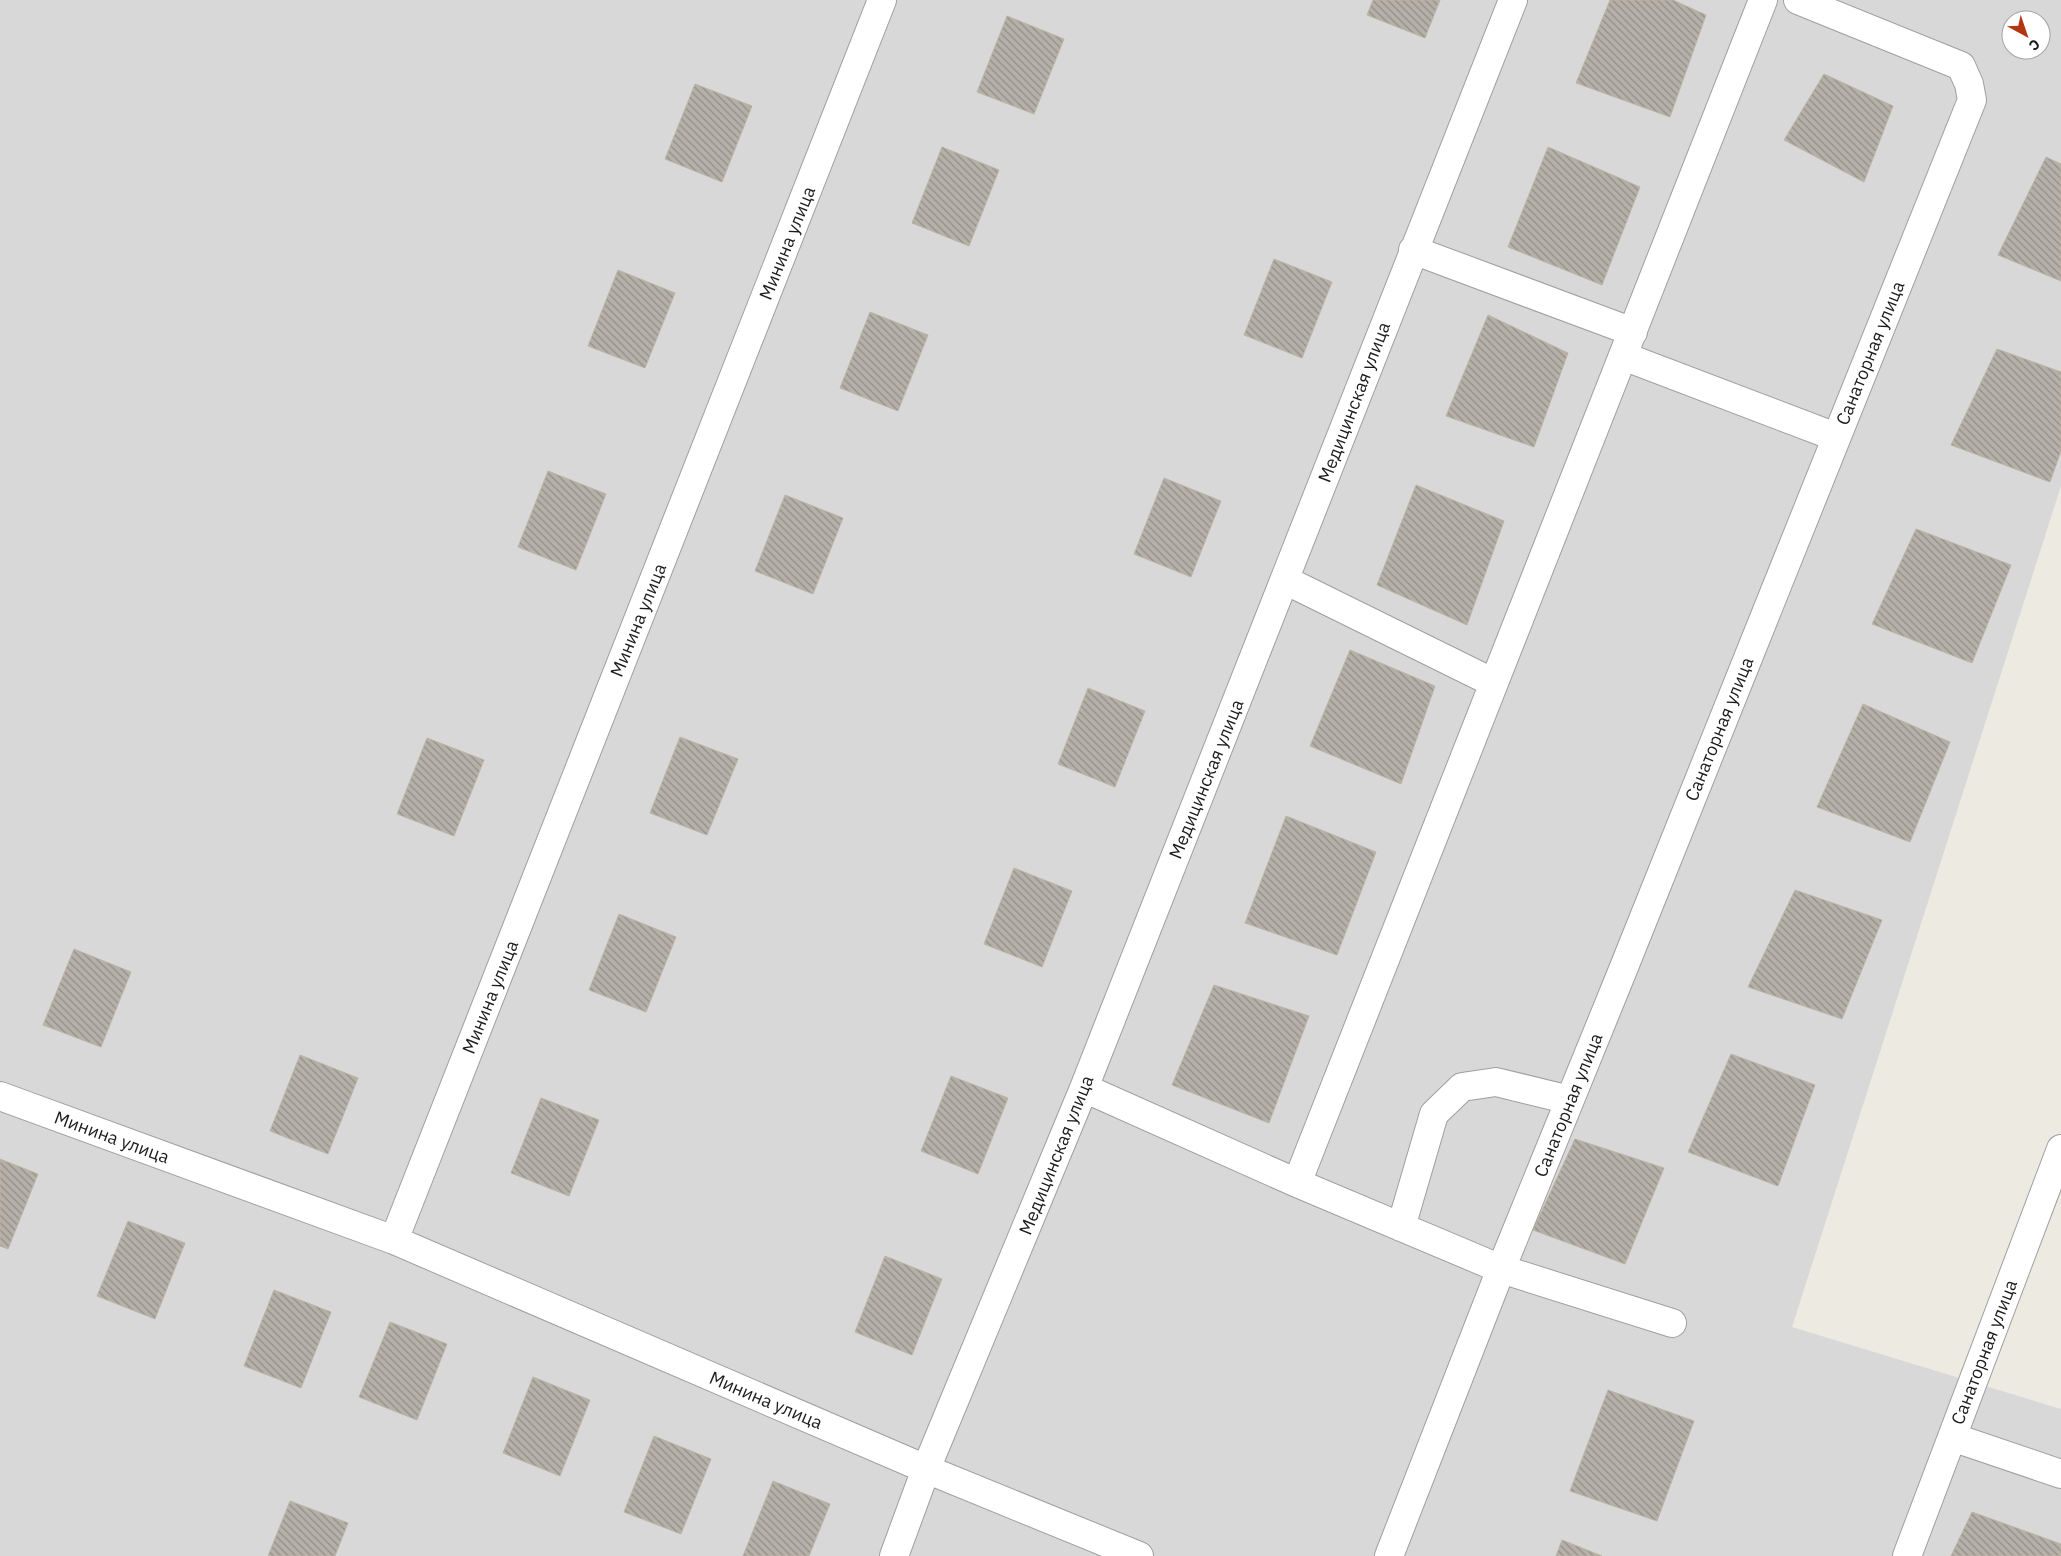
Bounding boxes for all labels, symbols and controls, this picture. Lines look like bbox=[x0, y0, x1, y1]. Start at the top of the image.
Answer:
north arrow bbox=[2001, 10, 2051, 60]
text: С bbox=[2025, 35, 2044, 55]
street label: Минина улица bbox=[754, 182, 820, 303]
street label: Санаторная улица bbox=[1831, 277, 1910, 428]
street label: Медицинская улица bbox=[1313, 318, 1395, 485]
street label: Минина улица bbox=[605, 559, 671, 680]
street label: Санаторная улица bbox=[1680, 653, 1759, 804]
street label: Медицинская улица bbox=[1164, 696, 1249, 862]
street label: Минина улица bbox=[457, 936, 523, 1057]
street label: Санаторная улица bbox=[1529, 1029, 1608, 1180]
street label: Медицинская улица bbox=[1014, 1072, 1099, 1238]
street label: Минина улица bbox=[51, 1106, 173, 1169]
street label: Санаторная улица bbox=[1946, 1276, 2022, 1428]
street label: Минина улица bbox=[706, 1366, 826, 1434]

